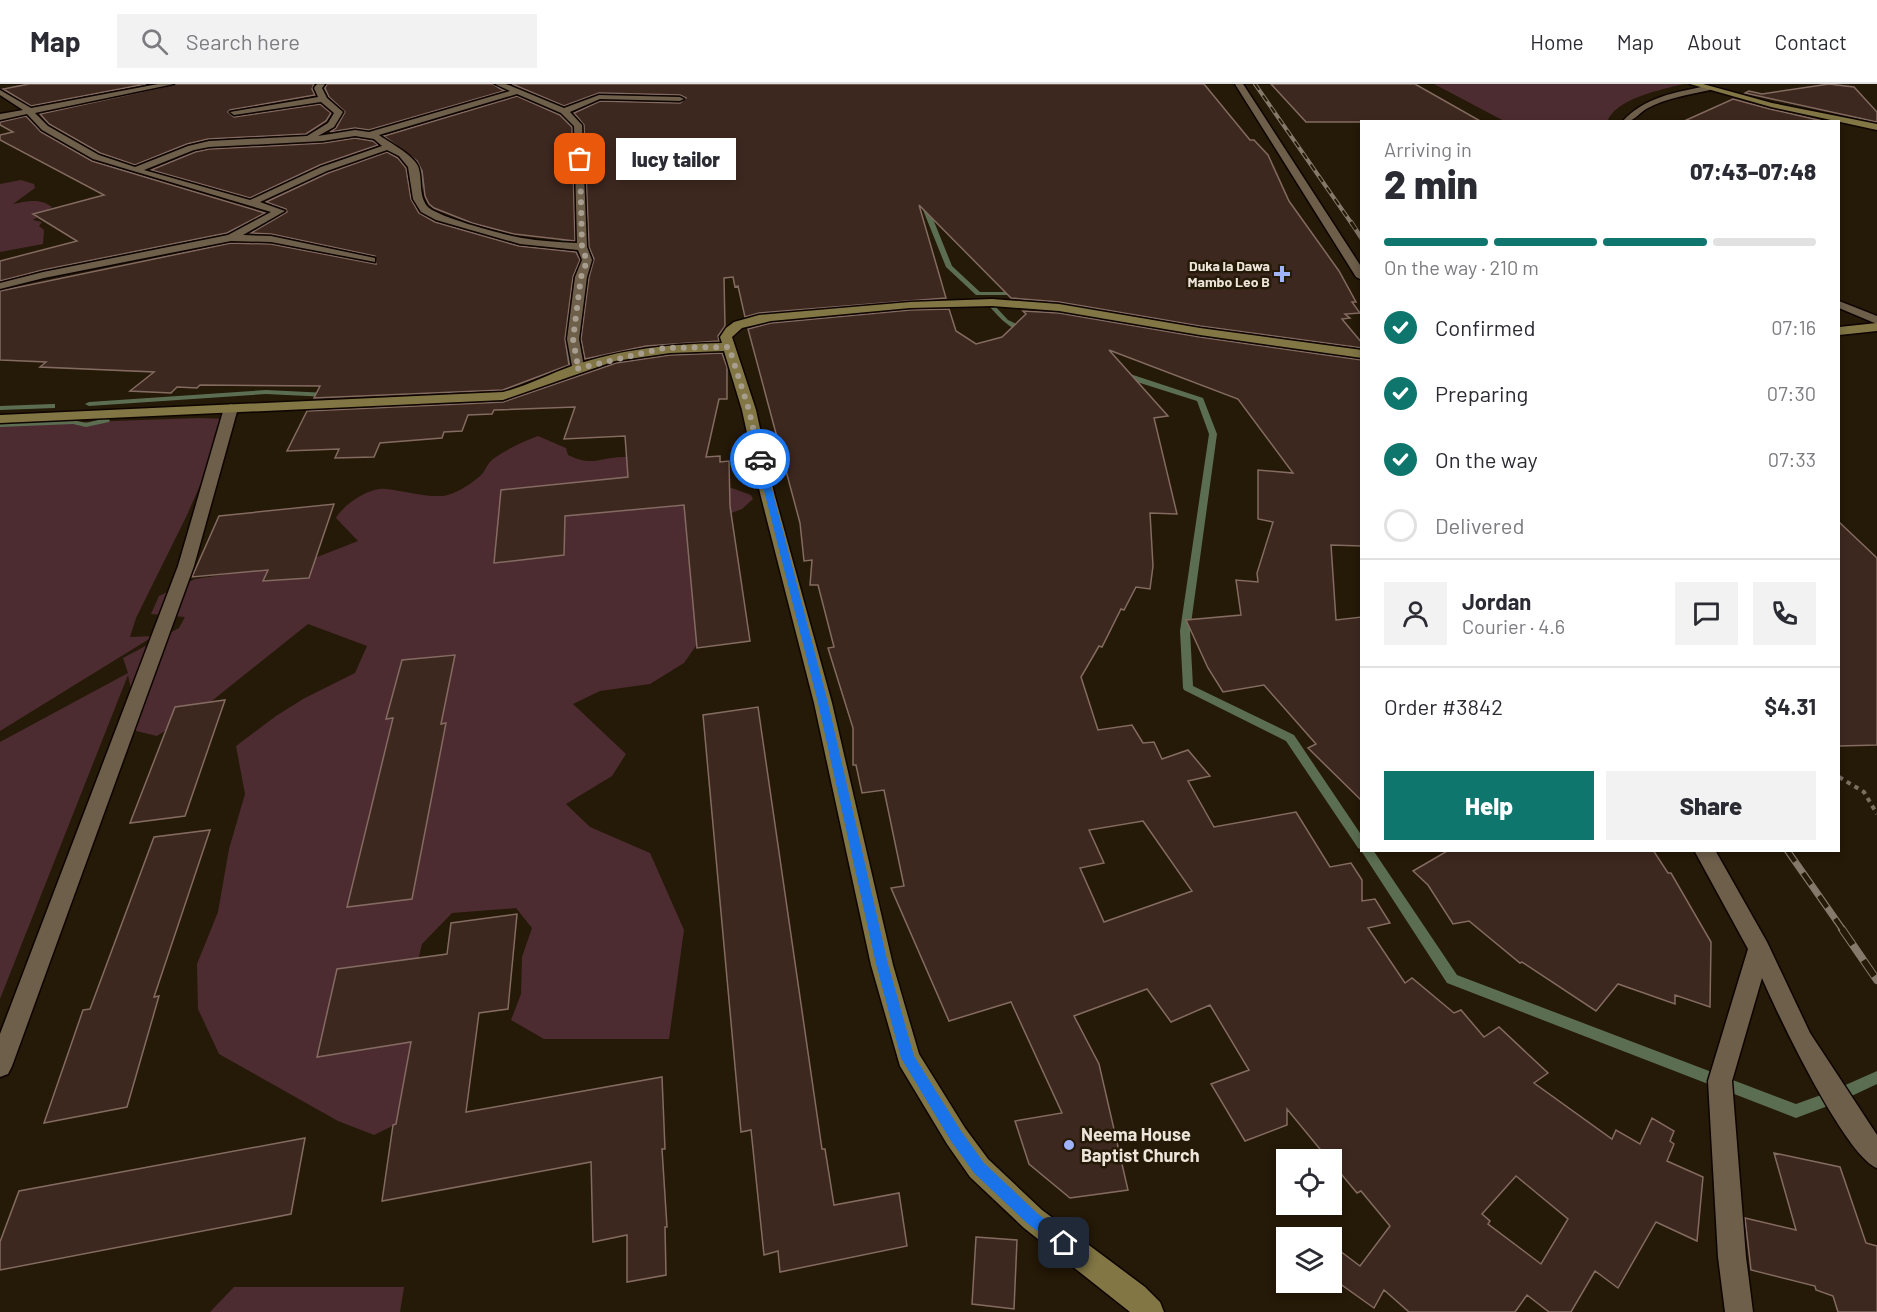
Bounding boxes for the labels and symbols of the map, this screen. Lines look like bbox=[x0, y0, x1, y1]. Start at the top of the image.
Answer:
pin bbox=[554, 133, 605, 184]
callout: lucy tailor bbox=[616, 138, 736, 180]
place label: Duka la Dawa Mambo Leo B bbox=[1188, 257, 1270, 290]
marker: Duka la Dawa Mambo Leo B bbox=[1275, 267, 1289, 281]
courier bbox=[730, 429, 790, 489]
place label: Neema House Baptist Church bbox=[1081, 1123, 1200, 1166]
marker: Neema House Baptist Church bbox=[1062, 1138, 1076, 1152]
pin bbox=[1038, 1217, 1089, 1268]

